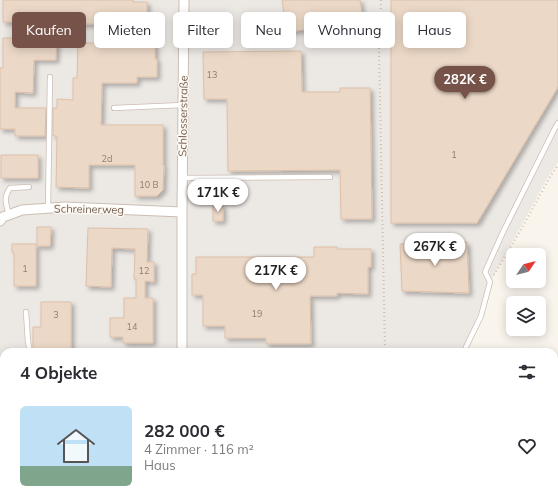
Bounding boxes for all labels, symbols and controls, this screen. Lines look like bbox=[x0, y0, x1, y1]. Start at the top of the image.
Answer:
chip: Kaufen bbox=[12, 12, 86, 48]
chip: Mieten bbox=[94, 12, 165, 48]
chip: Filter bbox=[173, 12, 233, 48]
chip: Neu bbox=[241, 12, 296, 48]
chip: Wohnung bbox=[304, 12, 395, 48]
chip: Haus bbox=[403, 12, 466, 48]
pin: 282K € bbox=[432, 66, 498, 100]
house number: 13 bbox=[207, 69, 217, 80]
text: 282K € bbox=[443, 71, 487, 87]
street label: Schlosserstraße bbox=[175, 75, 191, 157]
house number: 1 bbox=[451, 149, 457, 160]
house number: 2d bbox=[102, 153, 112, 164]
house number: 10 B bbox=[139, 179, 159, 190]
pin: 171K € bbox=[185, 179, 251, 213]
text: 171K € bbox=[196, 184, 240, 200]
street label: Schreinerweg bbox=[54, 201, 124, 217]
pin: 267K € bbox=[402, 233, 468, 267]
text: 267K € bbox=[413, 238, 457, 254]
north arrow bbox=[506, 248, 546, 288]
map controls bbox=[506, 248, 546, 336]
pin: 217K € bbox=[243, 257, 309, 291]
text: 217K € bbox=[254, 262, 298, 278]
house number: 1 bbox=[22, 263, 28, 274]
house number: 12 bbox=[139, 265, 149, 276]
button: layers bbox=[506, 296, 546, 336]
house number: 19 bbox=[252, 308, 262, 319]
house number: 3 bbox=[53, 309, 59, 320]
house number: 14 bbox=[127, 321, 138, 332]
icon: filters bbox=[516, 361, 538, 383]
text: 4 Objekte bbox=[20, 362, 97, 383]
text: 282 000 € bbox=[144, 420, 225, 441]
icon: home bbox=[52, 422, 100, 470]
icon: heart bbox=[516, 435, 538, 457]
text: 4 Zimmer · 116 m² bbox=[144, 441, 254, 457]
text: Haus bbox=[144, 457, 176, 473]

